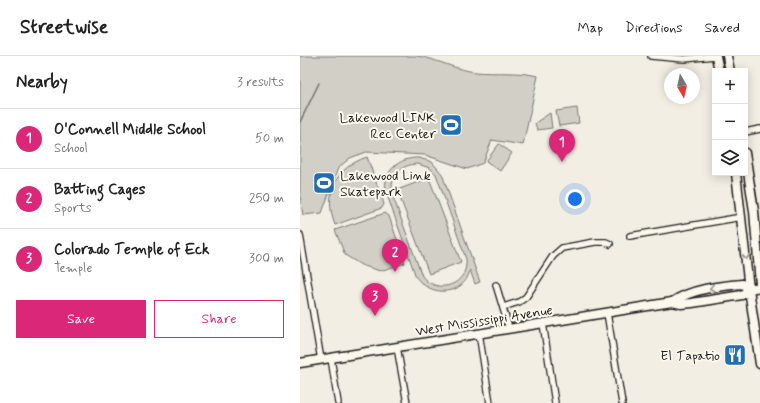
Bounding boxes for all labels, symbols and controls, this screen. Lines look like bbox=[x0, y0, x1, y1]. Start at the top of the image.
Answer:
text: Streetwise bbox=[20, 15, 108, 40]
text: Map bbox=[577, 19, 603, 37]
text: Directions bbox=[625, 19, 683, 37]
text: Saved bbox=[705, 19, 740, 37]
north arrow bbox=[664, 68, 700, 104]
map controls bbox=[712, 68, 748, 176]
button: + bbox=[712, 68, 748, 104]
text: Nearby bbox=[16, 71, 68, 93]
text: 3 results bbox=[237, 74, 284, 91]
button: − bbox=[712, 104, 748, 140]
place label: Lakewood LINK Rec Center bbox=[339, 109, 436, 143]
sports icon: Lakewood LINK Rec Center bbox=[438, 112, 464, 138]
text: O'Connell Middle School bbox=[54, 120, 206, 140]
pin: 1 bbox=[549, 129, 575, 162]
text: 1 bbox=[26, 130, 32, 147]
text: 50 m bbox=[255, 130, 284, 147]
text: School bbox=[54, 140, 88, 157]
button: layers bbox=[712, 140, 748, 176]
place label: Lakewood Link Skatepark bbox=[340, 167, 431, 201]
sports icon: Lakewood Link Skatepark bbox=[311, 170, 337, 196]
text: Batting Cages bbox=[54, 180, 145, 200]
your location bbox=[565, 189, 585, 209]
text: 2 bbox=[26, 190, 32, 207]
text: 250 m bbox=[249, 190, 284, 207]
text: Sports bbox=[54, 200, 92, 217]
pin: 2 bbox=[382, 239, 408, 272]
text: Colorado Temple of Eck bbox=[54, 240, 209, 260]
text: 3 bbox=[26, 250, 32, 267]
text: 300 m bbox=[249, 250, 284, 267]
one-way arrow bbox=[742, 254, 751, 260]
text: Temple bbox=[54, 260, 92, 277]
pin: 3 bbox=[362, 283, 388, 316]
one-way arrow bbox=[709, 284, 715, 292]
button: Save bbox=[16, 300, 146, 338]
button: Share bbox=[154, 300, 284, 338]
street label: West Mississippi Avenue bbox=[414, 301, 554, 341]
restaurant icon: El Tapatio bbox=[722, 342, 748, 368]
place label: El Tapatio bbox=[660, 347, 720, 365]

